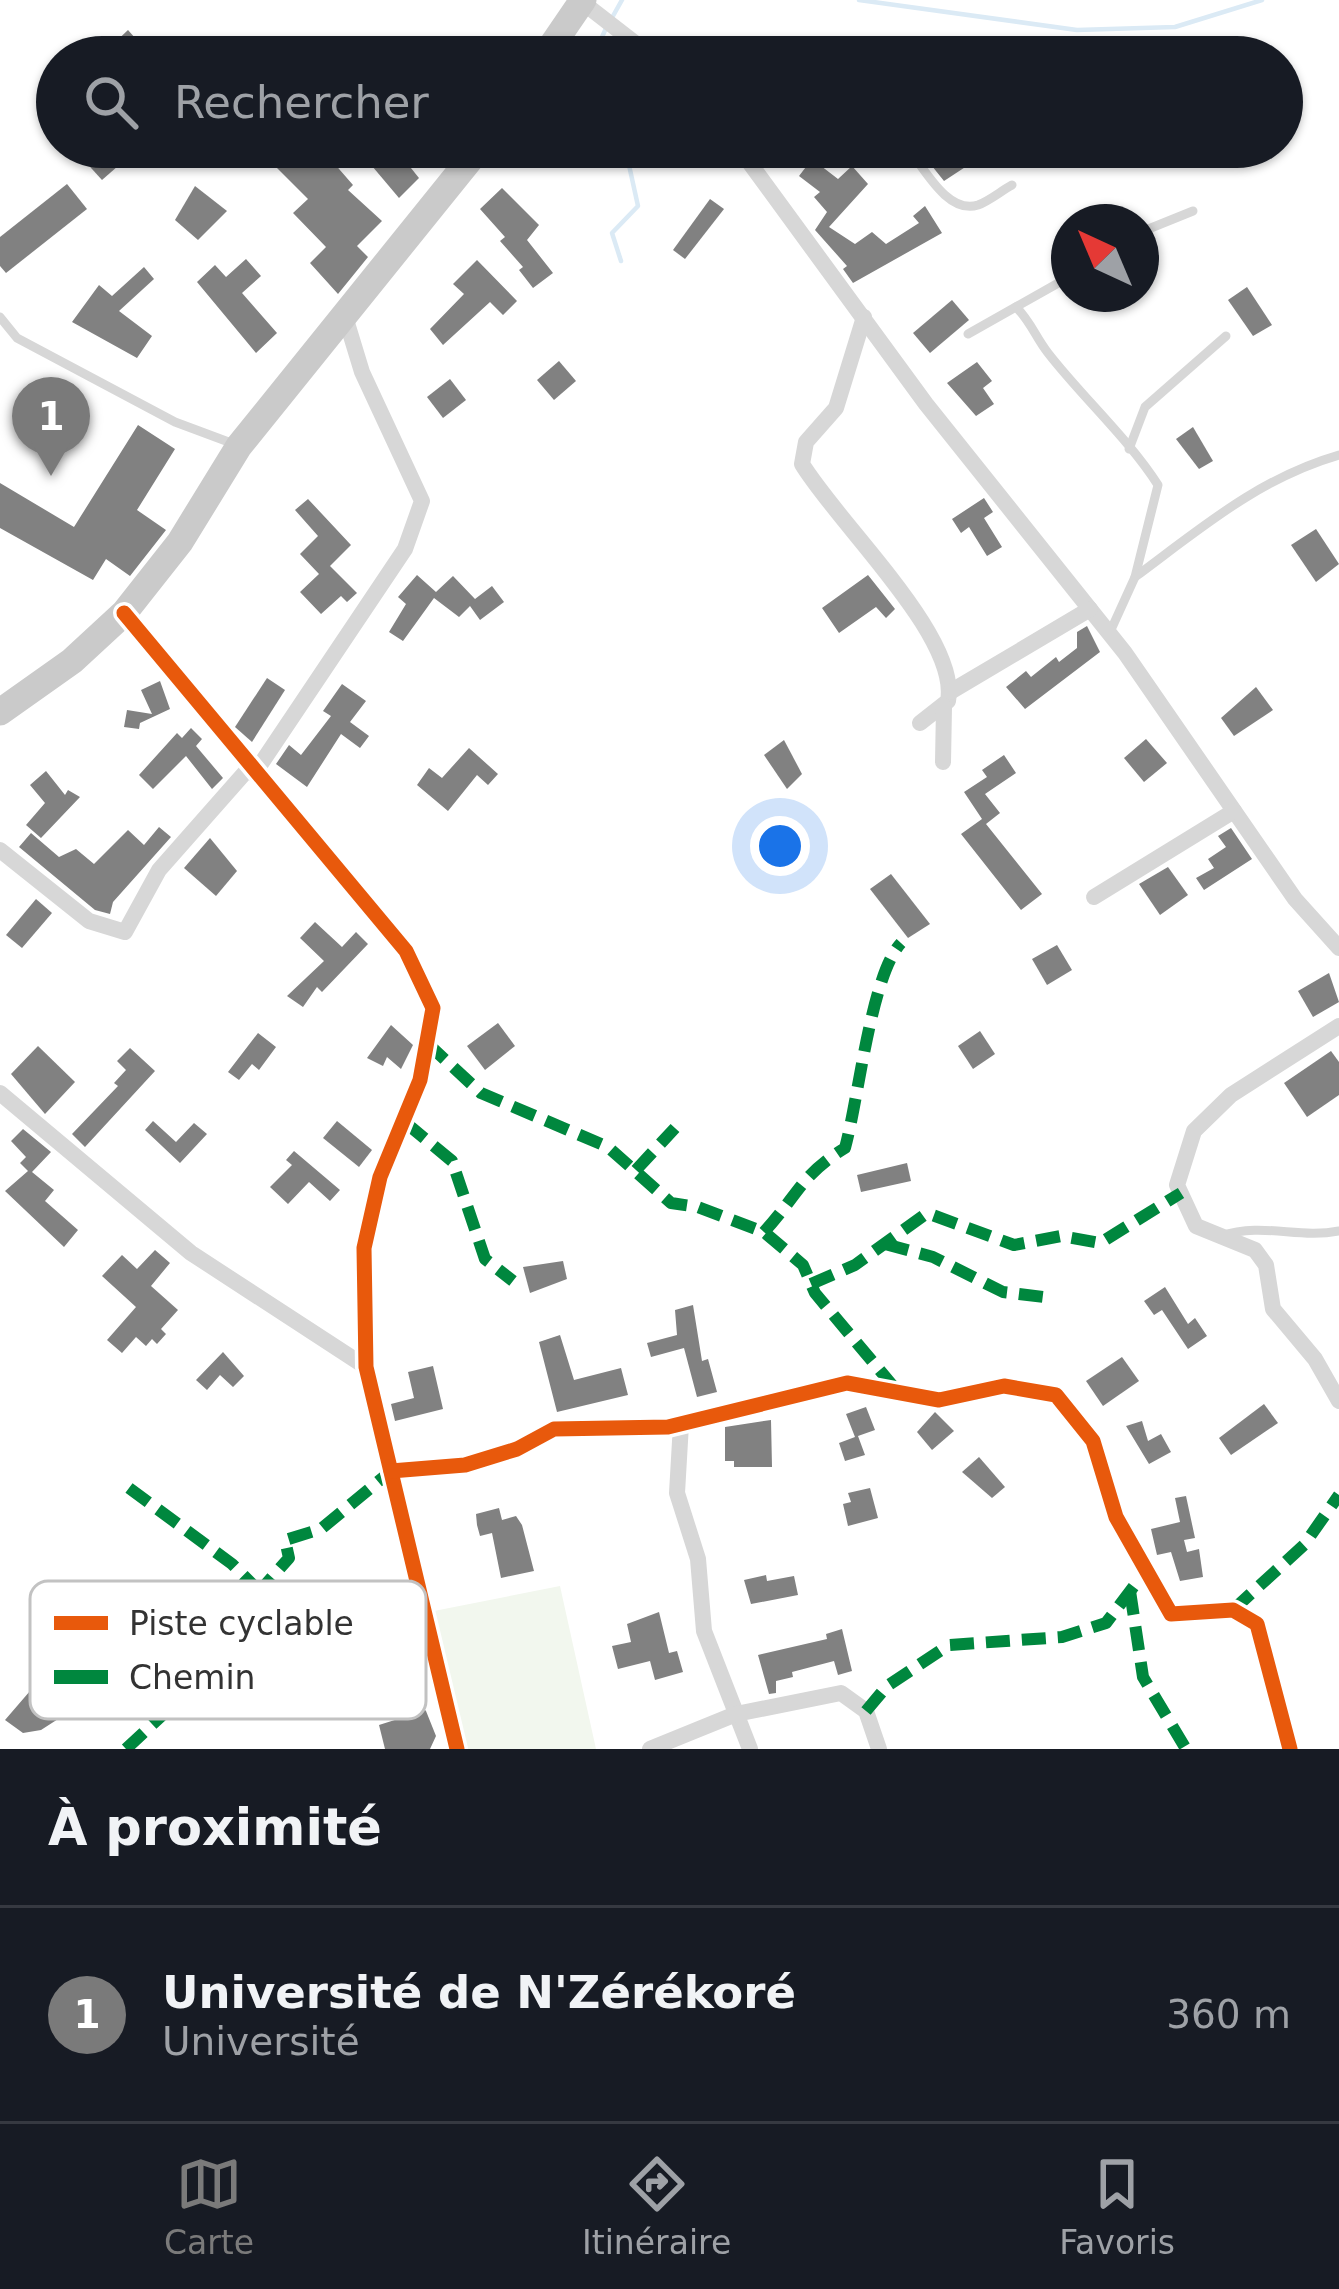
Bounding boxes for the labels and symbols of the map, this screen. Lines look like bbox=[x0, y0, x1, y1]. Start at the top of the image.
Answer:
north arrow bbox=[1051, 204, 1159, 312]
pin: 1 bbox=[12, 377, 90, 476]
your location bbox=[750, 816, 810, 876]
legend bbox=[30, 1581, 426, 1719]
text: Piste cyclable bbox=[129, 1604, 354, 1643]
text: Chemin bbox=[129, 1658, 256, 1697]

